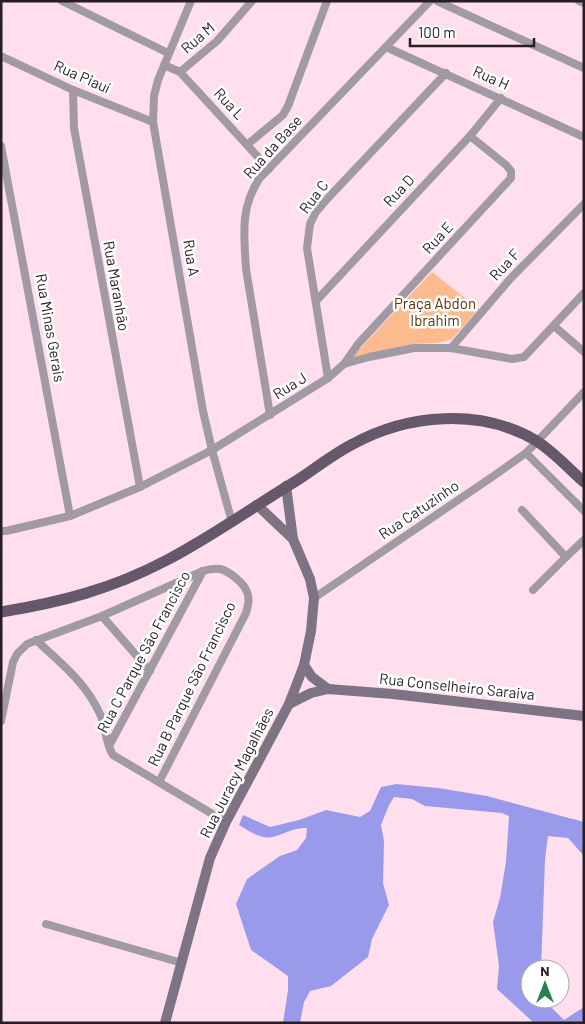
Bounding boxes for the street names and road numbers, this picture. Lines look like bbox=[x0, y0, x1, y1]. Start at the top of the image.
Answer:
street label: Rua M bbox=[177, 18, 218, 57]
street label: Rua Piauí bbox=[52, 56, 113, 96]
street label: Rua H bbox=[471, 61, 512, 93]
street label: Rua L bbox=[211, 84, 249, 123]
street label: Rua da Base bbox=[239, 111, 305, 182]
street label: Rua D bbox=[379, 171, 418, 210]
street label: Rua C bbox=[295, 176, 332, 217]
street label: Rua E bbox=[418, 218, 456, 257]
street label: Rua A bbox=[180, 238, 204, 278]
street label: Rua Maranhão bbox=[100, 239, 134, 332]
street label: Rua F bbox=[485, 245, 524, 284]
street label: Rua Minas Gerais bbox=[33, 272, 69, 383]
street label: Rua J bbox=[269, 368, 310, 402]
street label: Rua Catuzinho bbox=[375, 476, 462, 543]
street label: Rua C Parque São Francisco bbox=[93, 568, 193, 736]
street label: Rua B Parque São Francisco bbox=[143, 598, 239, 769]
street label: Rua Conselheiro Saraiva bbox=[378, 669, 536, 703]
street label: Rua Juracy Magalhães bbox=[195, 704, 277, 841]

